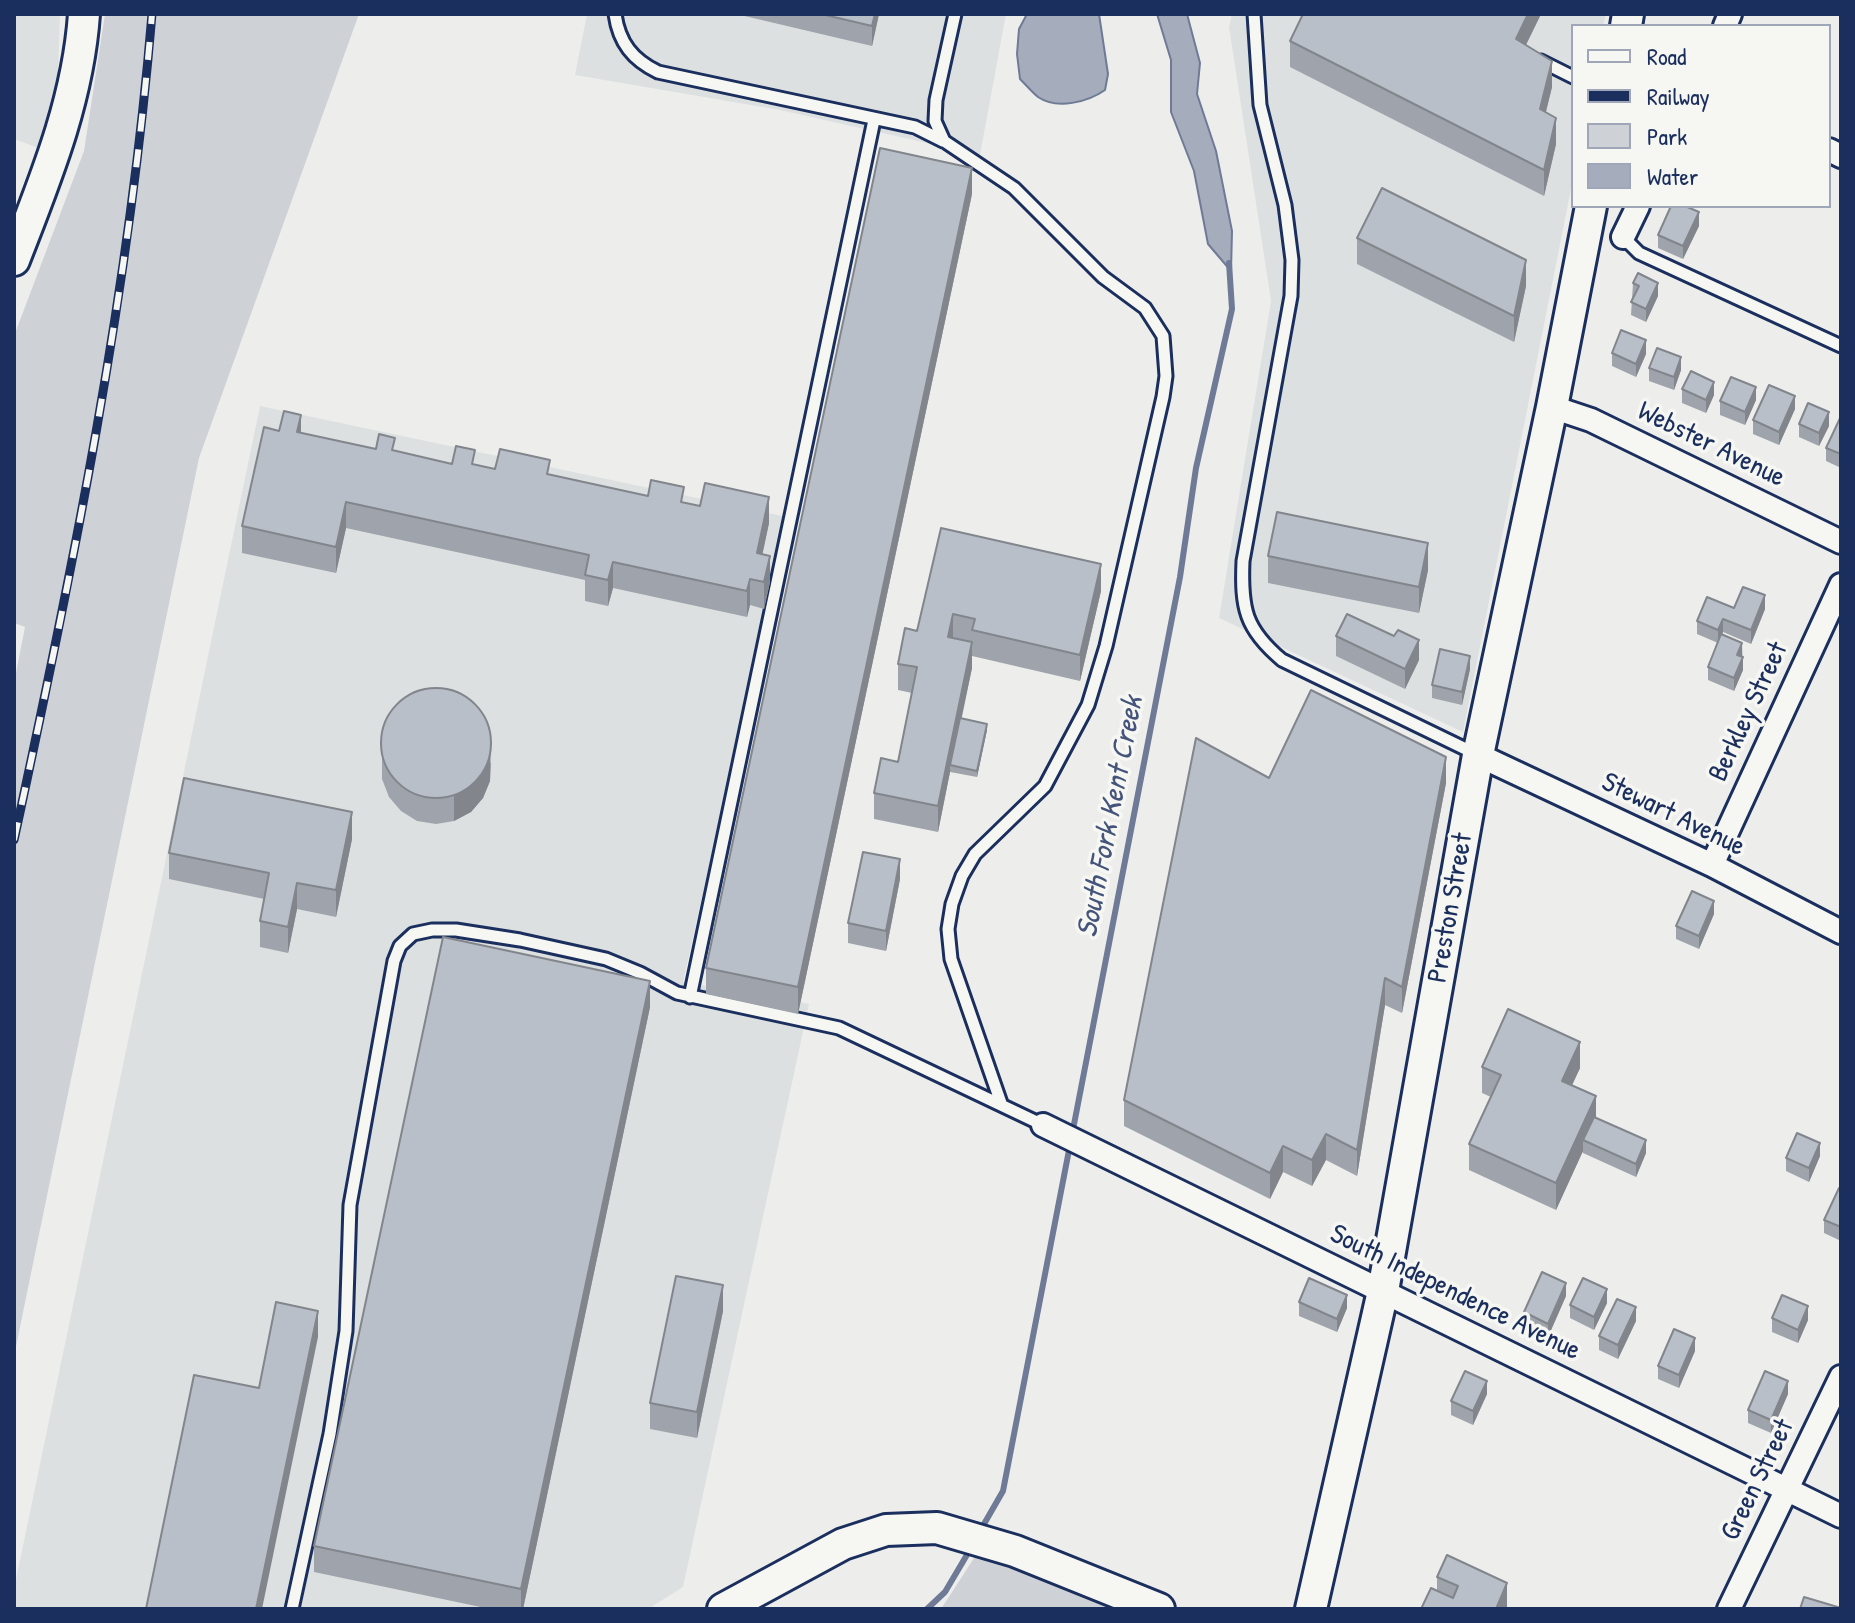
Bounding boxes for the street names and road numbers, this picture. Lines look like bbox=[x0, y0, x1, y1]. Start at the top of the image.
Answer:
street label: Webster Avenue bbox=[1632, 395, 1790, 495]
street label: Berkley Street bbox=[1702, 637, 1796, 787]
street label: Stewart Avenue bbox=[1596, 766, 1750, 864]
street label: Preston Street bbox=[1421, 831, 1481, 985]
street label: South Independence Avenue bbox=[1324, 1218, 1586, 1368]
street label: Green Street bbox=[1714, 1414, 1802, 1546]

